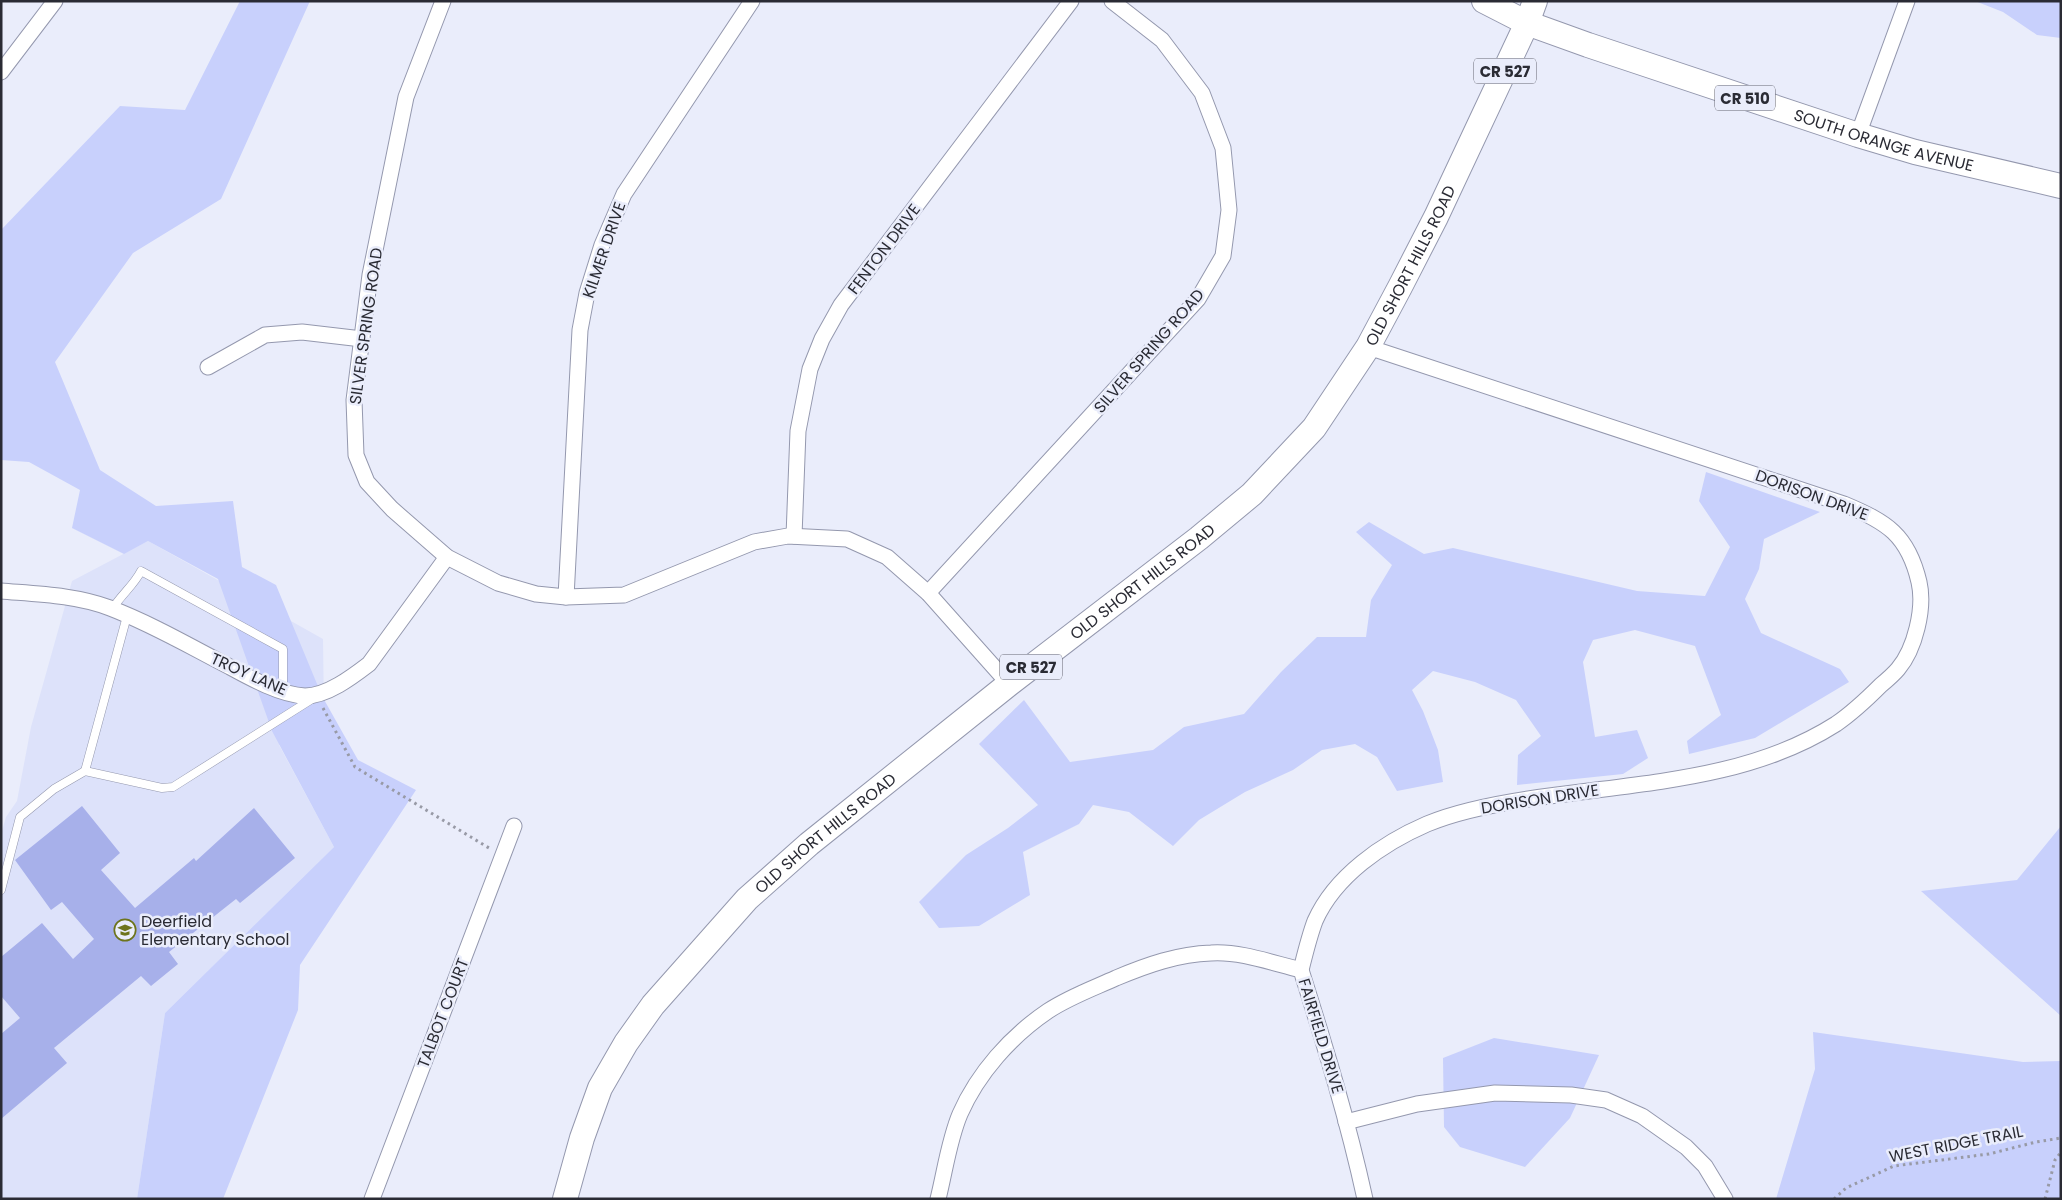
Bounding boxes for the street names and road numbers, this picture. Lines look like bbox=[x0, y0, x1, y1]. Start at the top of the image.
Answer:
road number: CR 527 bbox=[1474, 58, 1536, 84]
road number: CR 510 bbox=[1715, 86, 1775, 110]
street label: SOUTH ORANGE AVENUE bbox=[1791, 103, 1976, 177]
street label: OLD SHORT HILLS ROAD bbox=[1359, 181, 1461, 350]
street label: KILMER DRIVE bbox=[577, 199, 631, 301]
street label: FENTON DRIVE bbox=[842, 199, 926, 299]
street label: SILVER SPRING ROAD bbox=[344, 246, 388, 406]
street label: SILVER SPRING ROAD bbox=[1089, 284, 1209, 418]
street label: DORISON DRIVE bbox=[1752, 464, 1872, 526]
street label: OLD SHORT HILLS ROAD bbox=[1065, 518, 1220, 645]
street label: TROY LANE bbox=[207, 647, 291, 701]
road number: CR 527 bbox=[1000, 654, 1062, 680]
street label: OLD SHORT HILLS ROAD bbox=[749, 767, 901, 899]
street label: DORISON DRIVE bbox=[1479, 778, 1601, 820]
street label: TALBOT COURT bbox=[412, 955, 475, 1071]
street label: FAIRFIELD DRIVE bbox=[1293, 976, 1349, 1096]
street label: WEST RIDGE TRAIL bbox=[1887, 1120, 2025, 1168]

